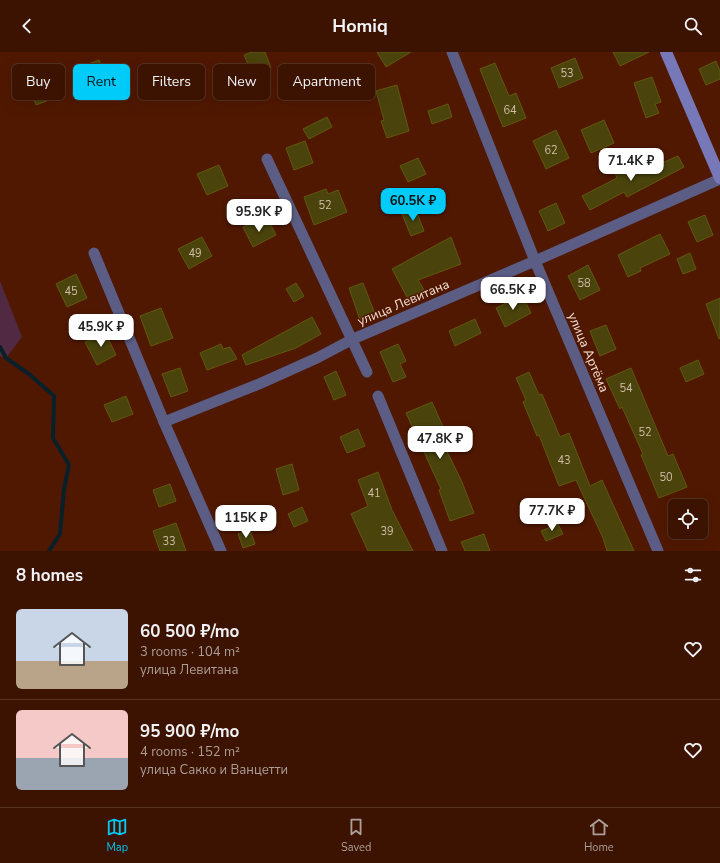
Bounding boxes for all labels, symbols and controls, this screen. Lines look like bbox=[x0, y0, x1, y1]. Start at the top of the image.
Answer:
text: Homiq bbox=[332, 14, 388, 38]
icon: back bbox=[16, 15, 38, 37]
icon: search bbox=[682, 15, 704, 37]
chip: Buy bbox=[12, 64, 65, 100]
chip: Rent bbox=[73, 64, 130, 100]
chip: Filters bbox=[138, 64, 205, 100]
chip: New bbox=[213, 64, 270, 100]
chip: Apartment bbox=[278, 64, 375, 100]
house number: 53 bbox=[560, 66, 574, 81]
house number: 64 bbox=[503, 103, 517, 118]
house number: 62 bbox=[544, 143, 558, 158]
pin: 71.4K ₽ bbox=[594, 148, 668, 182]
text: 71.4K ₽ bbox=[608, 152, 654, 170]
pin: 60.5K ₽ bbox=[376, 188, 450, 222]
text: 60.5K ₽ bbox=[390, 192, 436, 210]
house number: 52 bbox=[318, 198, 332, 213]
pin: 95.9K ₽ bbox=[222, 199, 296, 233]
text: 95.9K ₽ bbox=[236, 203, 282, 221]
house number: 49 bbox=[188, 246, 202, 261]
street label: улица Левитана bbox=[355, 275, 452, 330]
house number: 58 bbox=[577, 276, 591, 291]
pin: 66.5K ₽ bbox=[476, 277, 550, 311]
text: 66.5K ₽ bbox=[490, 281, 536, 299]
house number: 45 bbox=[64, 284, 78, 299]
street label: улица Артёма bbox=[563, 310, 613, 395]
pin: 45.9K ₽ bbox=[64, 314, 138, 348]
text: 45.9K ₽ bbox=[78, 318, 124, 336]
house number: 54 bbox=[619, 381, 633, 396]
house number: 52 bbox=[638, 425, 652, 440]
pin: 47.8K ₽ bbox=[403, 426, 477, 460]
text: 47.8K ₽ bbox=[417, 430, 463, 448]
house number: 43 bbox=[557, 453, 571, 468]
house number: 50 bbox=[659, 470, 673, 485]
house number: 41 bbox=[367, 486, 381, 501]
pin: 77.7K ₽ bbox=[515, 498, 589, 532]
map controls bbox=[668, 499, 708, 539]
button: locate bbox=[668, 499, 708, 539]
text: 77.7K ₽ bbox=[529, 502, 575, 520]
pin: 115K ₽ bbox=[213, 505, 279, 539]
text: 115K ₽ bbox=[224, 509, 268, 527]
house number: 39 bbox=[380, 524, 394, 539]
house number: 33 bbox=[162, 534, 176, 549]
text: 8 homes bbox=[16, 564, 83, 587]
icon: filters bbox=[682, 564, 704, 586]
text: 60 500 ₽/mo bbox=[140, 620, 239, 643]
icon: home bbox=[48, 625, 96, 673]
icon: heart bbox=[682, 638, 704, 660]
text: 3 rooms · 104 m² bbox=[140, 643, 240, 661]
text: улица Левитана bbox=[140, 661, 238, 679]
text: 95 900 ₽/mo bbox=[140, 720, 239, 743]
icon: home bbox=[48, 726, 96, 774]
icon: heart bbox=[682, 739, 704, 761]
text: 4 rooms · 152 m² bbox=[140, 743, 240, 761]
text: улица Сакко и Ванцетти bbox=[140, 761, 288, 779]
tab: Map bbox=[106, 816, 128, 855]
tab: Saved bbox=[341, 816, 371, 855]
tab: Home bbox=[584, 816, 614, 855]

